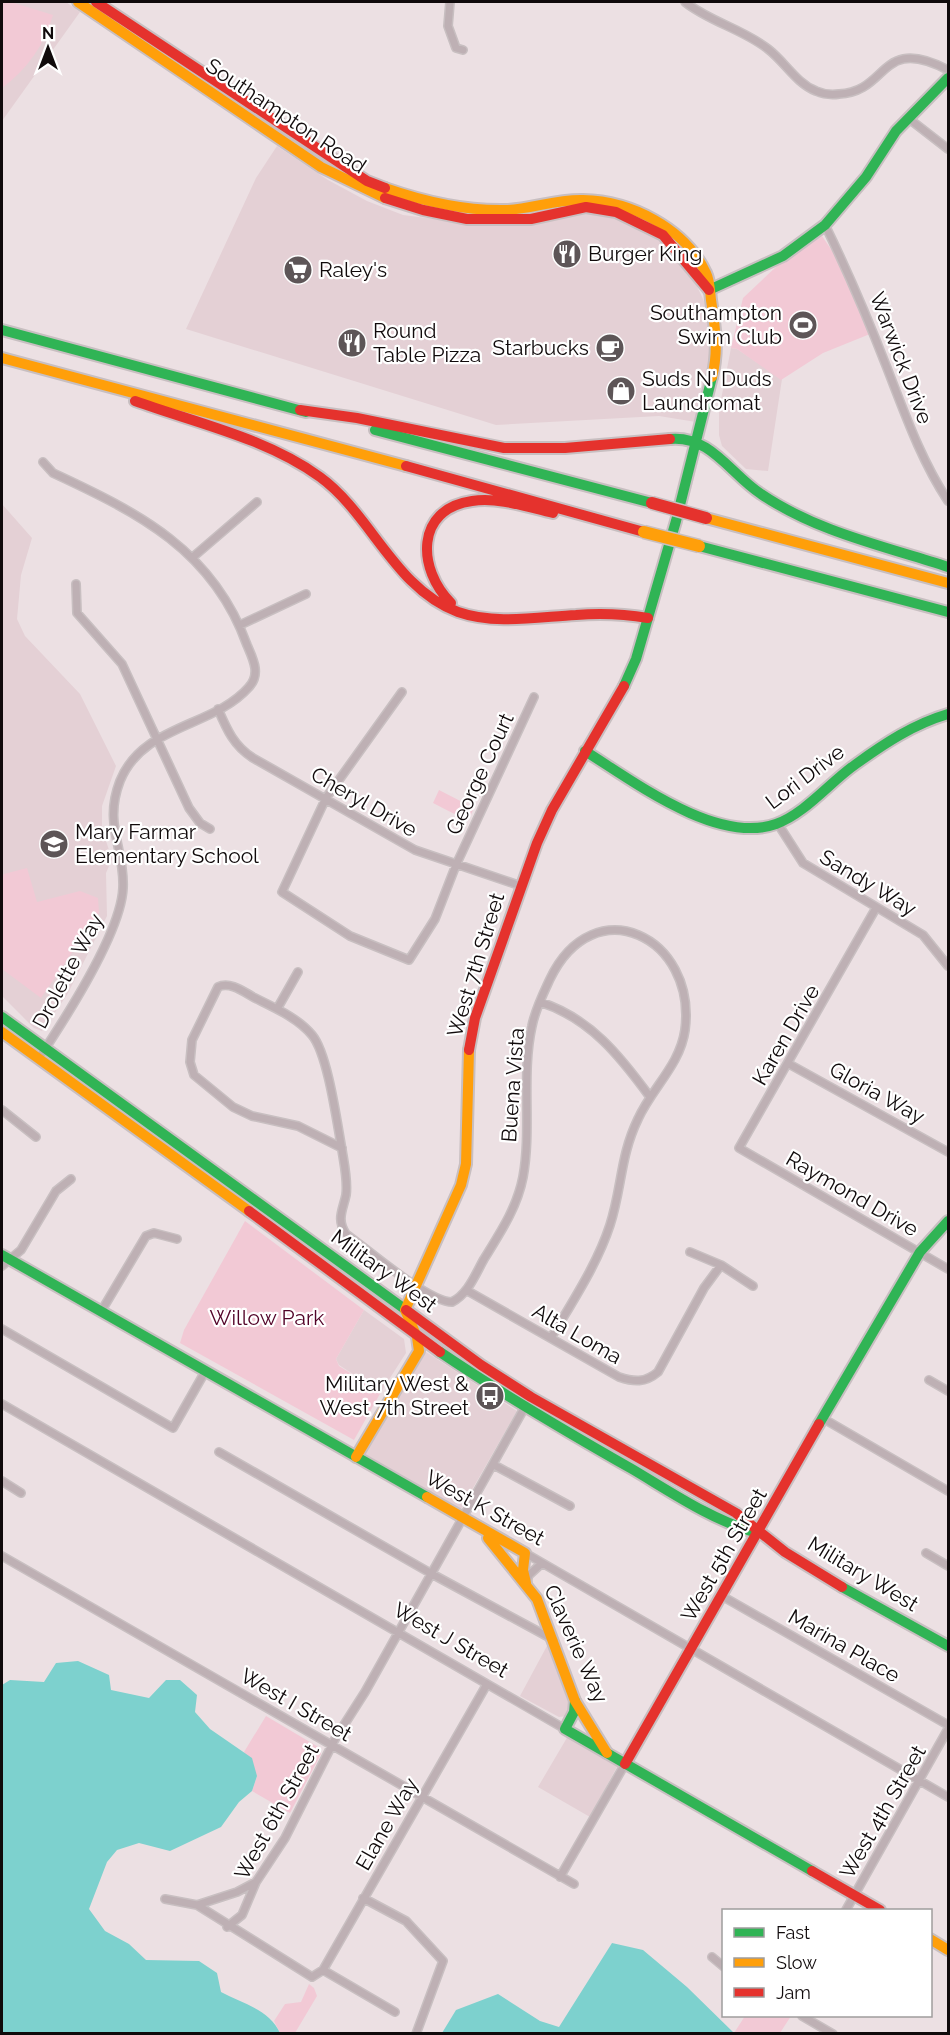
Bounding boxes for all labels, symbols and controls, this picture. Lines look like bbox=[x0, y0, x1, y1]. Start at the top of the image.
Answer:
north arrow bbox=[18, 18, 78, 78]
text: N bbox=[42, 24, 54, 43]
street label: Southampton Road bbox=[201, 53, 371, 178]
restaurant icon: Burger King bbox=[551, 238, 583, 270]
place label: Burger King bbox=[588, 241, 702, 266]
supermarket icon: Raley's bbox=[282, 254, 314, 286]
place label: Raley's bbox=[319, 257, 387, 282]
street label: Warwick Drive bbox=[865, 288, 938, 427]
place label: Southampton Swim Club bbox=[650, 300, 782, 349]
sports icon: Southampton Swim Club bbox=[787, 309, 819, 341]
place label: Round Table Pizza bbox=[373, 318, 481, 367]
restaurant icon: Round Table Pizza bbox=[336, 327, 368, 359]
cafe icon: Starbucks bbox=[594, 332, 626, 364]
place label: Starbucks bbox=[492, 335, 589, 360]
place label: Suds N' Duds Laundromat bbox=[642, 366, 772, 415]
shop icon: Suds N' Duds Laundromat bbox=[605, 375, 637, 407]
street label: George Court bbox=[440, 709, 519, 839]
street label: Lori Drive bbox=[760, 739, 849, 814]
street label: Cheryl Drive bbox=[307, 761, 422, 842]
place label: Mary Farmar Elementary School bbox=[75, 819, 259, 868]
school or university icon: Mary Farmar Elementary School bbox=[38, 828, 70, 860]
street label: Sandy Way bbox=[815, 844, 921, 921]
street label: West 7th Street bbox=[442, 890, 509, 1040]
street label: Drolette Way bbox=[27, 909, 108, 1033]
street label: Karen Drive bbox=[747, 980, 824, 1090]
street label: Buena Vista bbox=[496, 1027, 529, 1143]
street label: Gloria Way bbox=[825, 1056, 929, 1129]
street label: Raymond Drive bbox=[782, 1146, 923, 1242]
street label: Military West bbox=[327, 1224, 442, 1317]
street label: Alta Loma bbox=[528, 1298, 626, 1369]
park label: Willow Park bbox=[210, 1305, 324, 1330]
place label: Military West & West 7th Street bbox=[319, 1371, 469, 1420]
bus stop icon: Military West & West 7th Street bbox=[474, 1380, 506, 1412]
street label: West K Street bbox=[421, 1465, 549, 1551]
street label: West 5th Street bbox=[675, 1484, 772, 1626]
street label: Military West bbox=[803, 1531, 923, 1616]
street label: Claverie Way bbox=[539, 1581, 614, 1707]
street label: West J Street bbox=[389, 1597, 513, 1683]
street label: Marina Place bbox=[784, 1604, 905, 1688]
street label: West I Street bbox=[236, 1663, 356, 1746]
street label: West 6th Street bbox=[229, 1740, 324, 1884]
street label: West 4th Street bbox=[834, 1741, 931, 1883]
street label: Elane Way bbox=[350, 1773, 423, 1874]
legend bbox=[722, 1909, 932, 2017]
text: Fast bbox=[776, 1922, 810, 1943]
text: Slow bbox=[776, 1952, 817, 1973]
text: Jam bbox=[776, 1982, 811, 2003]

